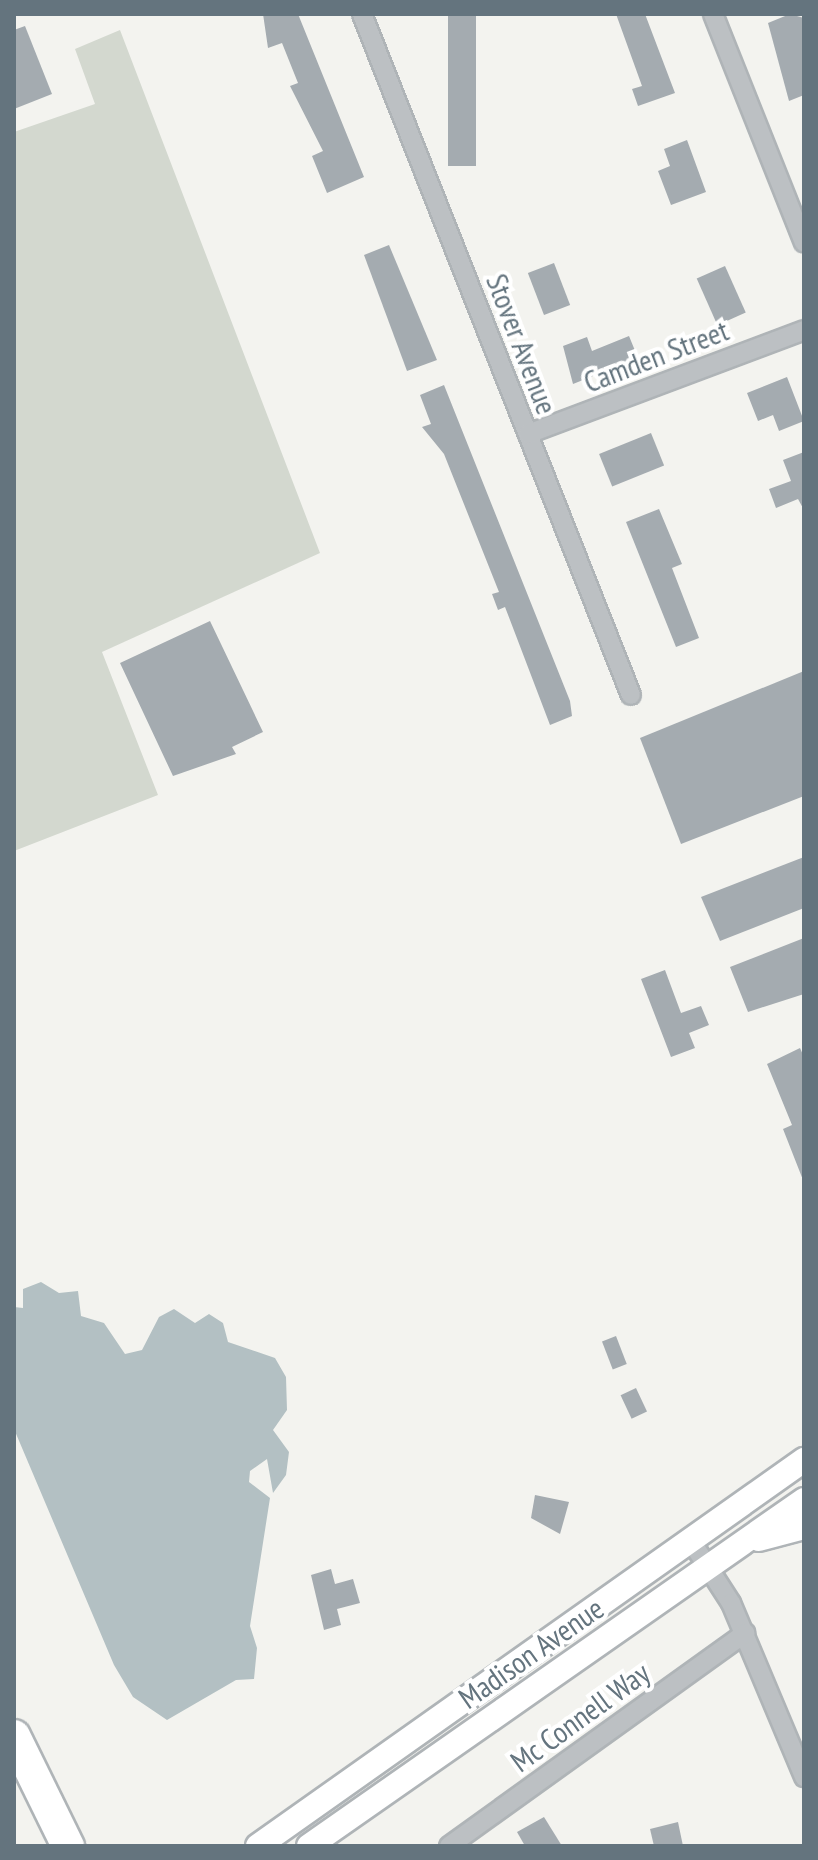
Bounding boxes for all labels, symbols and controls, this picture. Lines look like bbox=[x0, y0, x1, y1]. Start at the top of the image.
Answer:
street label: Stover Avenue bbox=[479, 268, 565, 420]
street label: Camden Street bbox=[579, 312, 733, 400]
street label: Madison Avenue bbox=[451, 1590, 611, 1716]
street label: Mc Connell Way bbox=[503, 1654, 657, 1780]

